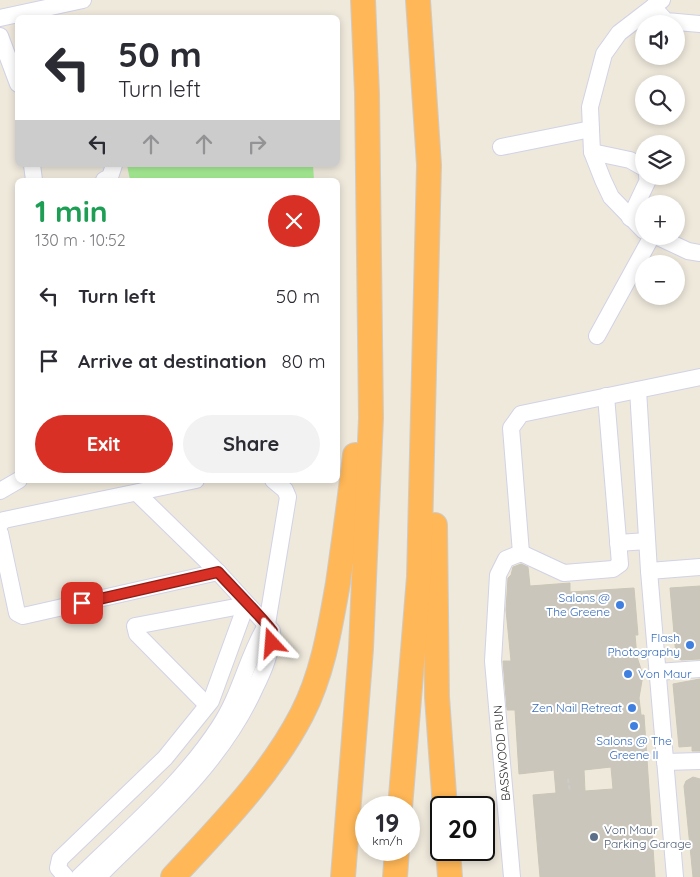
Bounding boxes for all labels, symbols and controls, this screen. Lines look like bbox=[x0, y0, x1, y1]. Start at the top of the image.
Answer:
map controls bbox=[635, 15, 685, 305]
button: sound bbox=[635, 15, 685, 65]
text: 50 m bbox=[118, 32, 202, 76]
icon: left bbox=[35, 35, 100, 100]
text: Turn left bbox=[118, 75, 201, 103]
button: search bbox=[635, 75, 685, 125]
icon: left bbox=[84, 130, 112, 158]
icon: ahead bbox=[137, 130, 165, 158]
icon: ahead bbox=[190, 130, 218, 158]
icon: right bbox=[243, 130, 271, 158]
button: layers bbox=[635, 135, 685, 185]
text: 1 min bbox=[35, 192, 108, 230]
button: close bbox=[268, 195, 320, 247]
button: + bbox=[635, 195, 685, 245]
text: 130 m · 10:52 bbox=[35, 230, 126, 250]
button: − bbox=[635, 255, 685, 305]
icon: left bbox=[35, 282, 63, 310]
text: Turn left bbox=[78, 284, 156, 308]
text: 50 m bbox=[276, 284, 320, 308]
icon: arrive bbox=[35, 347, 63, 375]
text: Arrive at destination bbox=[78, 349, 267, 373]
text: 80 m bbox=[282, 349, 326, 373]
button: Exit bbox=[35, 415, 173, 473]
button: Share bbox=[183, 415, 320, 473]
pin bbox=[61, 582, 103, 624]
icon: arrive bbox=[68, 589, 96, 617]
place label: Salons @ The Greene bbox=[546, 590, 610, 619]
marker: Salons @ The Greene bbox=[614, 599, 626, 611]
position arrow bbox=[245, 616, 297, 668]
place label: Flash Photography bbox=[607, 630, 680, 659]
marker: Flash Photography bbox=[684, 639, 696, 651]
place label: Von Maur bbox=[638, 666, 692, 681]
marker: Von Maur bbox=[622, 668, 634, 680]
place label: Zen Nail Retreat bbox=[531, 700, 622, 715]
marker: Zen Nail Retreat bbox=[626, 702, 638, 714]
street label: BASSWOOD RUN bbox=[490, 704, 513, 802]
marker: Salons @ The Greene II bbox=[628, 720, 640, 732]
place label: Salons @ The Greene II bbox=[596, 733, 672, 762]
speed limit sign: 20 bbox=[430, 796, 495, 861]
text: 19 bbox=[376, 807, 399, 838]
place label: Von Maur Parking Garage bbox=[604, 822, 691, 851]
marker: Von Maur Parking Garage bbox=[588, 831, 600, 843]
text: km/h bbox=[372, 833, 403, 848]

